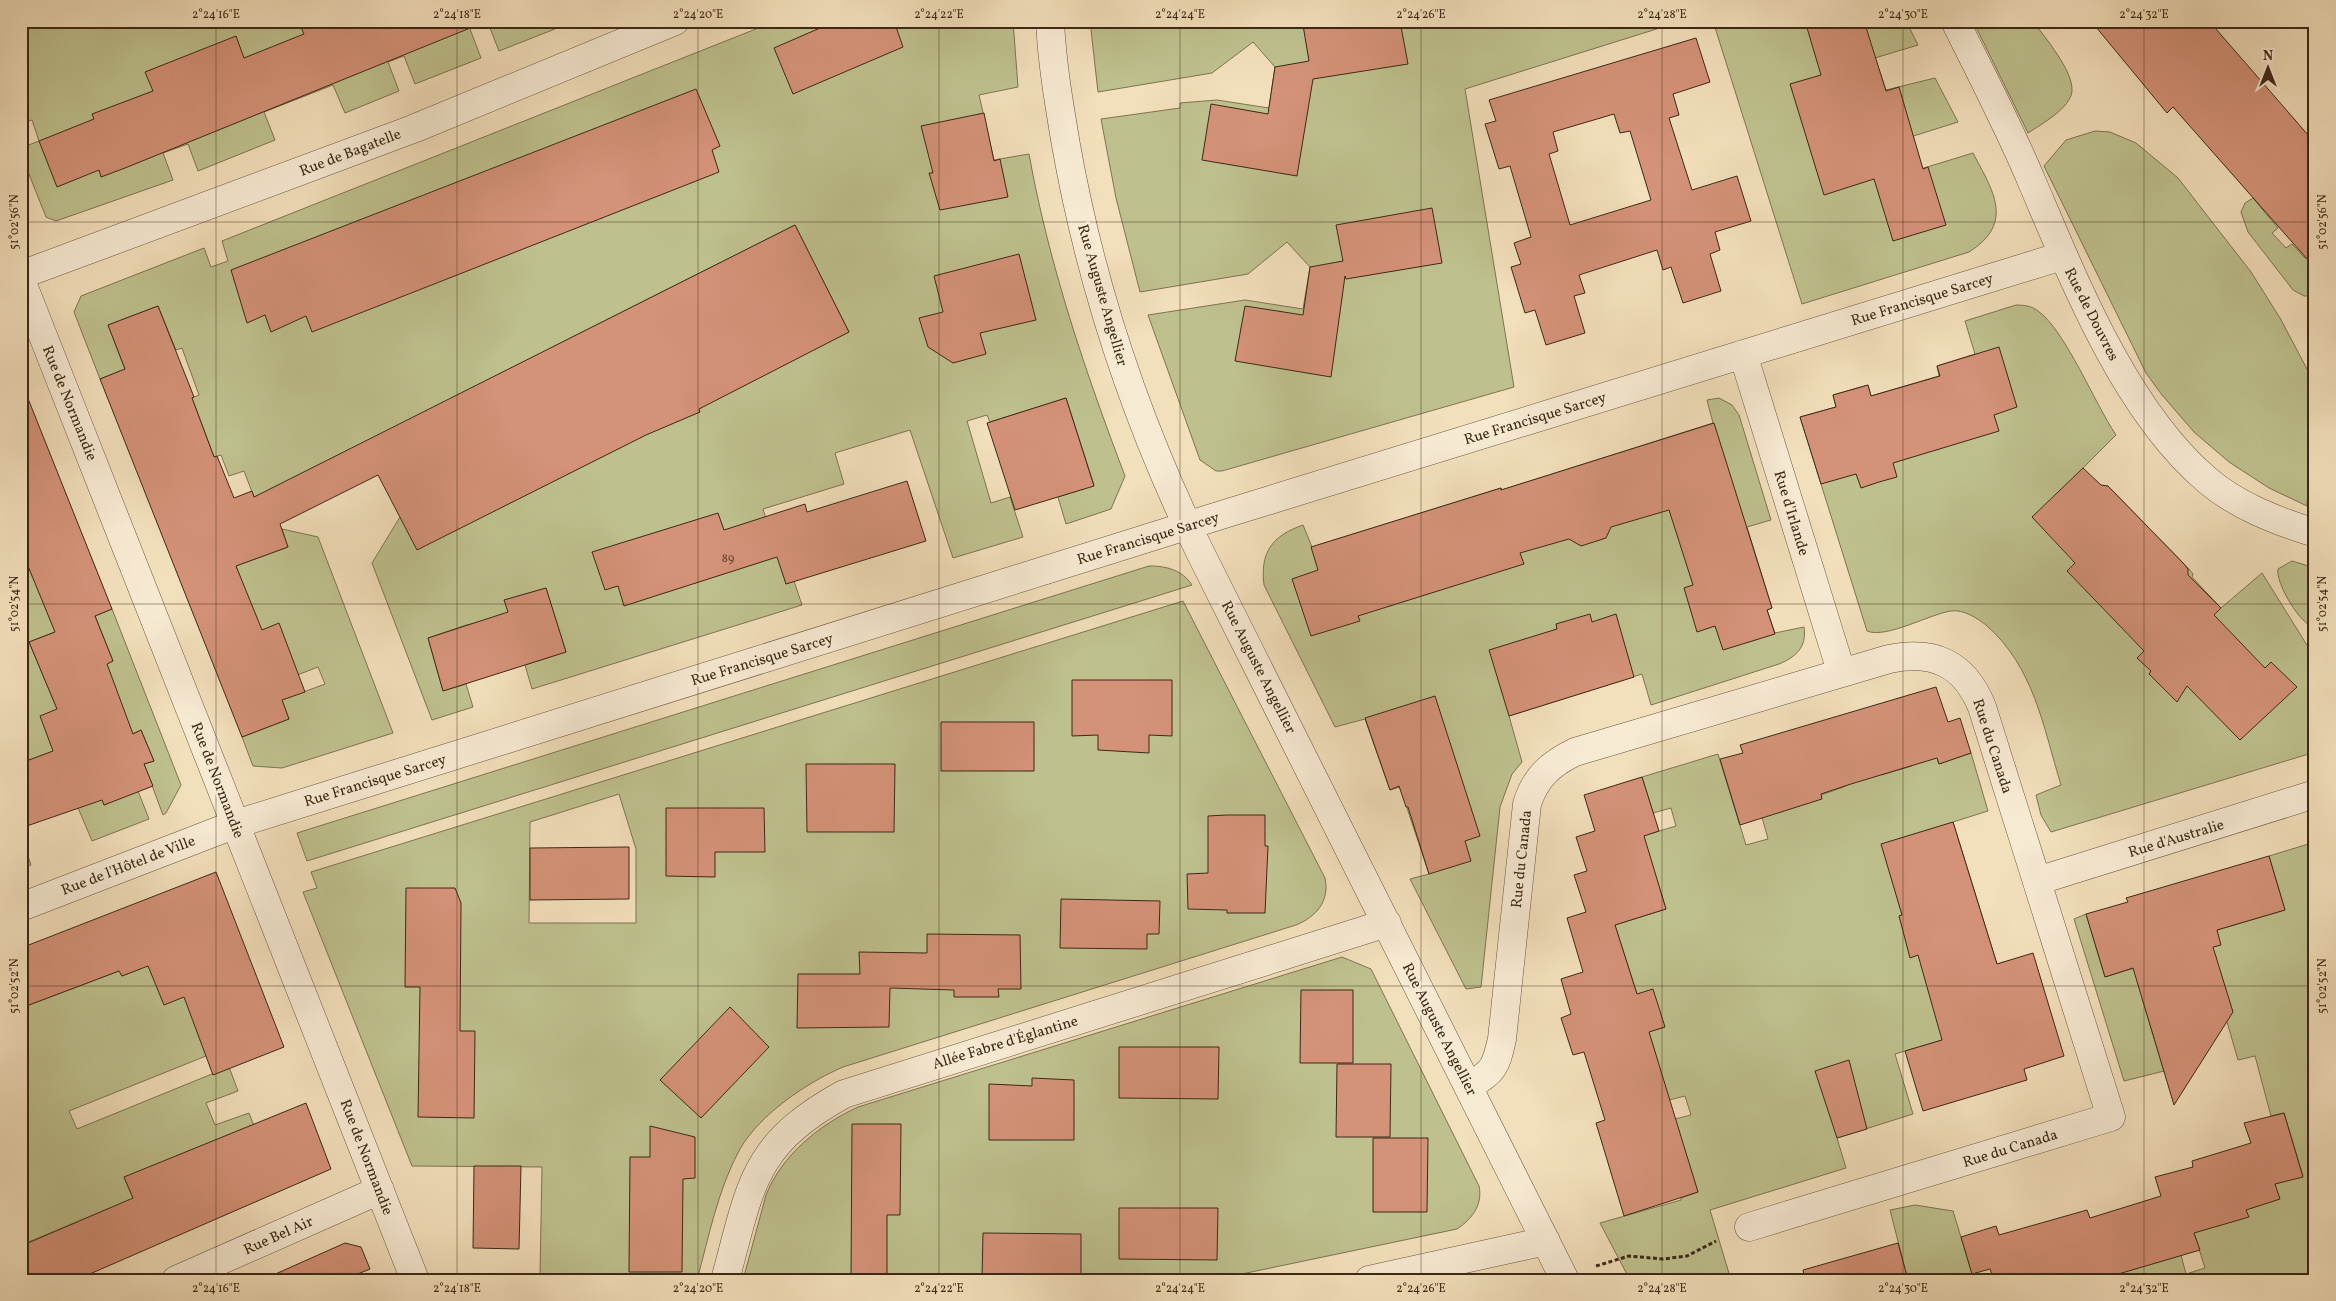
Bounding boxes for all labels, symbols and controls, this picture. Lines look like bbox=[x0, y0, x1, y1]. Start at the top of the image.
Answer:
text: 2°24'16"E bbox=[192, 7, 240, 23]
text: 2°24'18"E bbox=[433, 7, 481, 23]
text: 2°24'20"E bbox=[673, 7, 723, 23]
text: 2°24'22"E bbox=[914, 7, 964, 23]
text: 2°24'24"E bbox=[1155, 7, 1205, 23]
text: 2°24'26"E bbox=[1396, 7, 1446, 23]
text: 2°24'28"E bbox=[1637, 7, 1687, 23]
text: 2°24'30"E bbox=[1878, 7, 1928, 23]
text: 2°24'32"E bbox=[2119, 7, 2169, 23]
north arrow bbox=[2244, 42, 2294, 92]
text: N bbox=[2263, 47, 2273, 66]
street label: Rue de Bagatelle bbox=[297, 124, 404, 182]
text: 51°02'56"N bbox=[7, 194, 23, 250]
text: 51°02'56"N bbox=[2315, 194, 2331, 250]
street label: Rue Auguste Angellier bbox=[1071, 222, 1132, 369]
street label: Rue de Douvres bbox=[2058, 264, 2123, 365]
street label: Rue Francisque Sarcey bbox=[1849, 269, 1996, 332]
street label: Rue de Normandie bbox=[36, 343, 101, 464]
street label: Rue Francisque Sarcey bbox=[1462, 388, 1609, 451]
street label: Rue d'Irlande bbox=[1768, 468, 1813, 559]
street label: Rue Francisque Sarcey bbox=[1075, 508, 1222, 571]
house number: 89 bbox=[722, 551, 734, 567]
text: 51°02'54"N bbox=[7, 576, 23, 632]
text: 51°02'54"N bbox=[2315, 576, 2331, 632]
street label: Rue Auguste Angellier bbox=[1215, 598, 1300, 738]
street label: Rue Francisque Sarcey bbox=[689, 629, 836, 692]
street label: Rue du Canada bbox=[1966, 696, 2017, 796]
street label: Rue de Normandie bbox=[185, 720, 248, 842]
street label: Rue Francisque Sarcey bbox=[302, 750, 449, 813]
street label: Rue du Canada bbox=[1507, 809, 1538, 909]
street label: Rue d'Australie bbox=[2126, 815, 2227, 864]
street label: Rue de l'Hôtel de Ville bbox=[59, 831, 199, 902]
text: 51°02'52"N bbox=[7, 958, 23, 1014]
text: 51°02'52"N bbox=[2315, 958, 2331, 1014]
street label: Rue Auguste Angellier bbox=[1396, 960, 1481, 1100]
street label: Allée Fabre d'Églantine bbox=[930, 1011, 1081, 1076]
street label: Rue de Normandie bbox=[334, 1097, 397, 1219]
street label: Rue du Canada bbox=[1960, 1125, 2061, 1174]
street label: Rue Bel Air bbox=[240, 1212, 317, 1261]
text: 2°24'16"E bbox=[192, 1281, 240, 1297]
text: 2°24'18"E bbox=[433, 1281, 481, 1297]
text: 2°24'20"E bbox=[673, 1281, 723, 1297]
text: 2°24'22"E bbox=[914, 1281, 964, 1297]
text: 2°24'24"E bbox=[1155, 1281, 1205, 1297]
text: 2°24'26"E bbox=[1396, 1281, 1446, 1297]
text: 2°24'28"E bbox=[1637, 1281, 1687, 1297]
text: 2°24'30"E bbox=[1878, 1281, 1928, 1297]
text: 2°24'32"E bbox=[2119, 1281, 2169, 1297]

